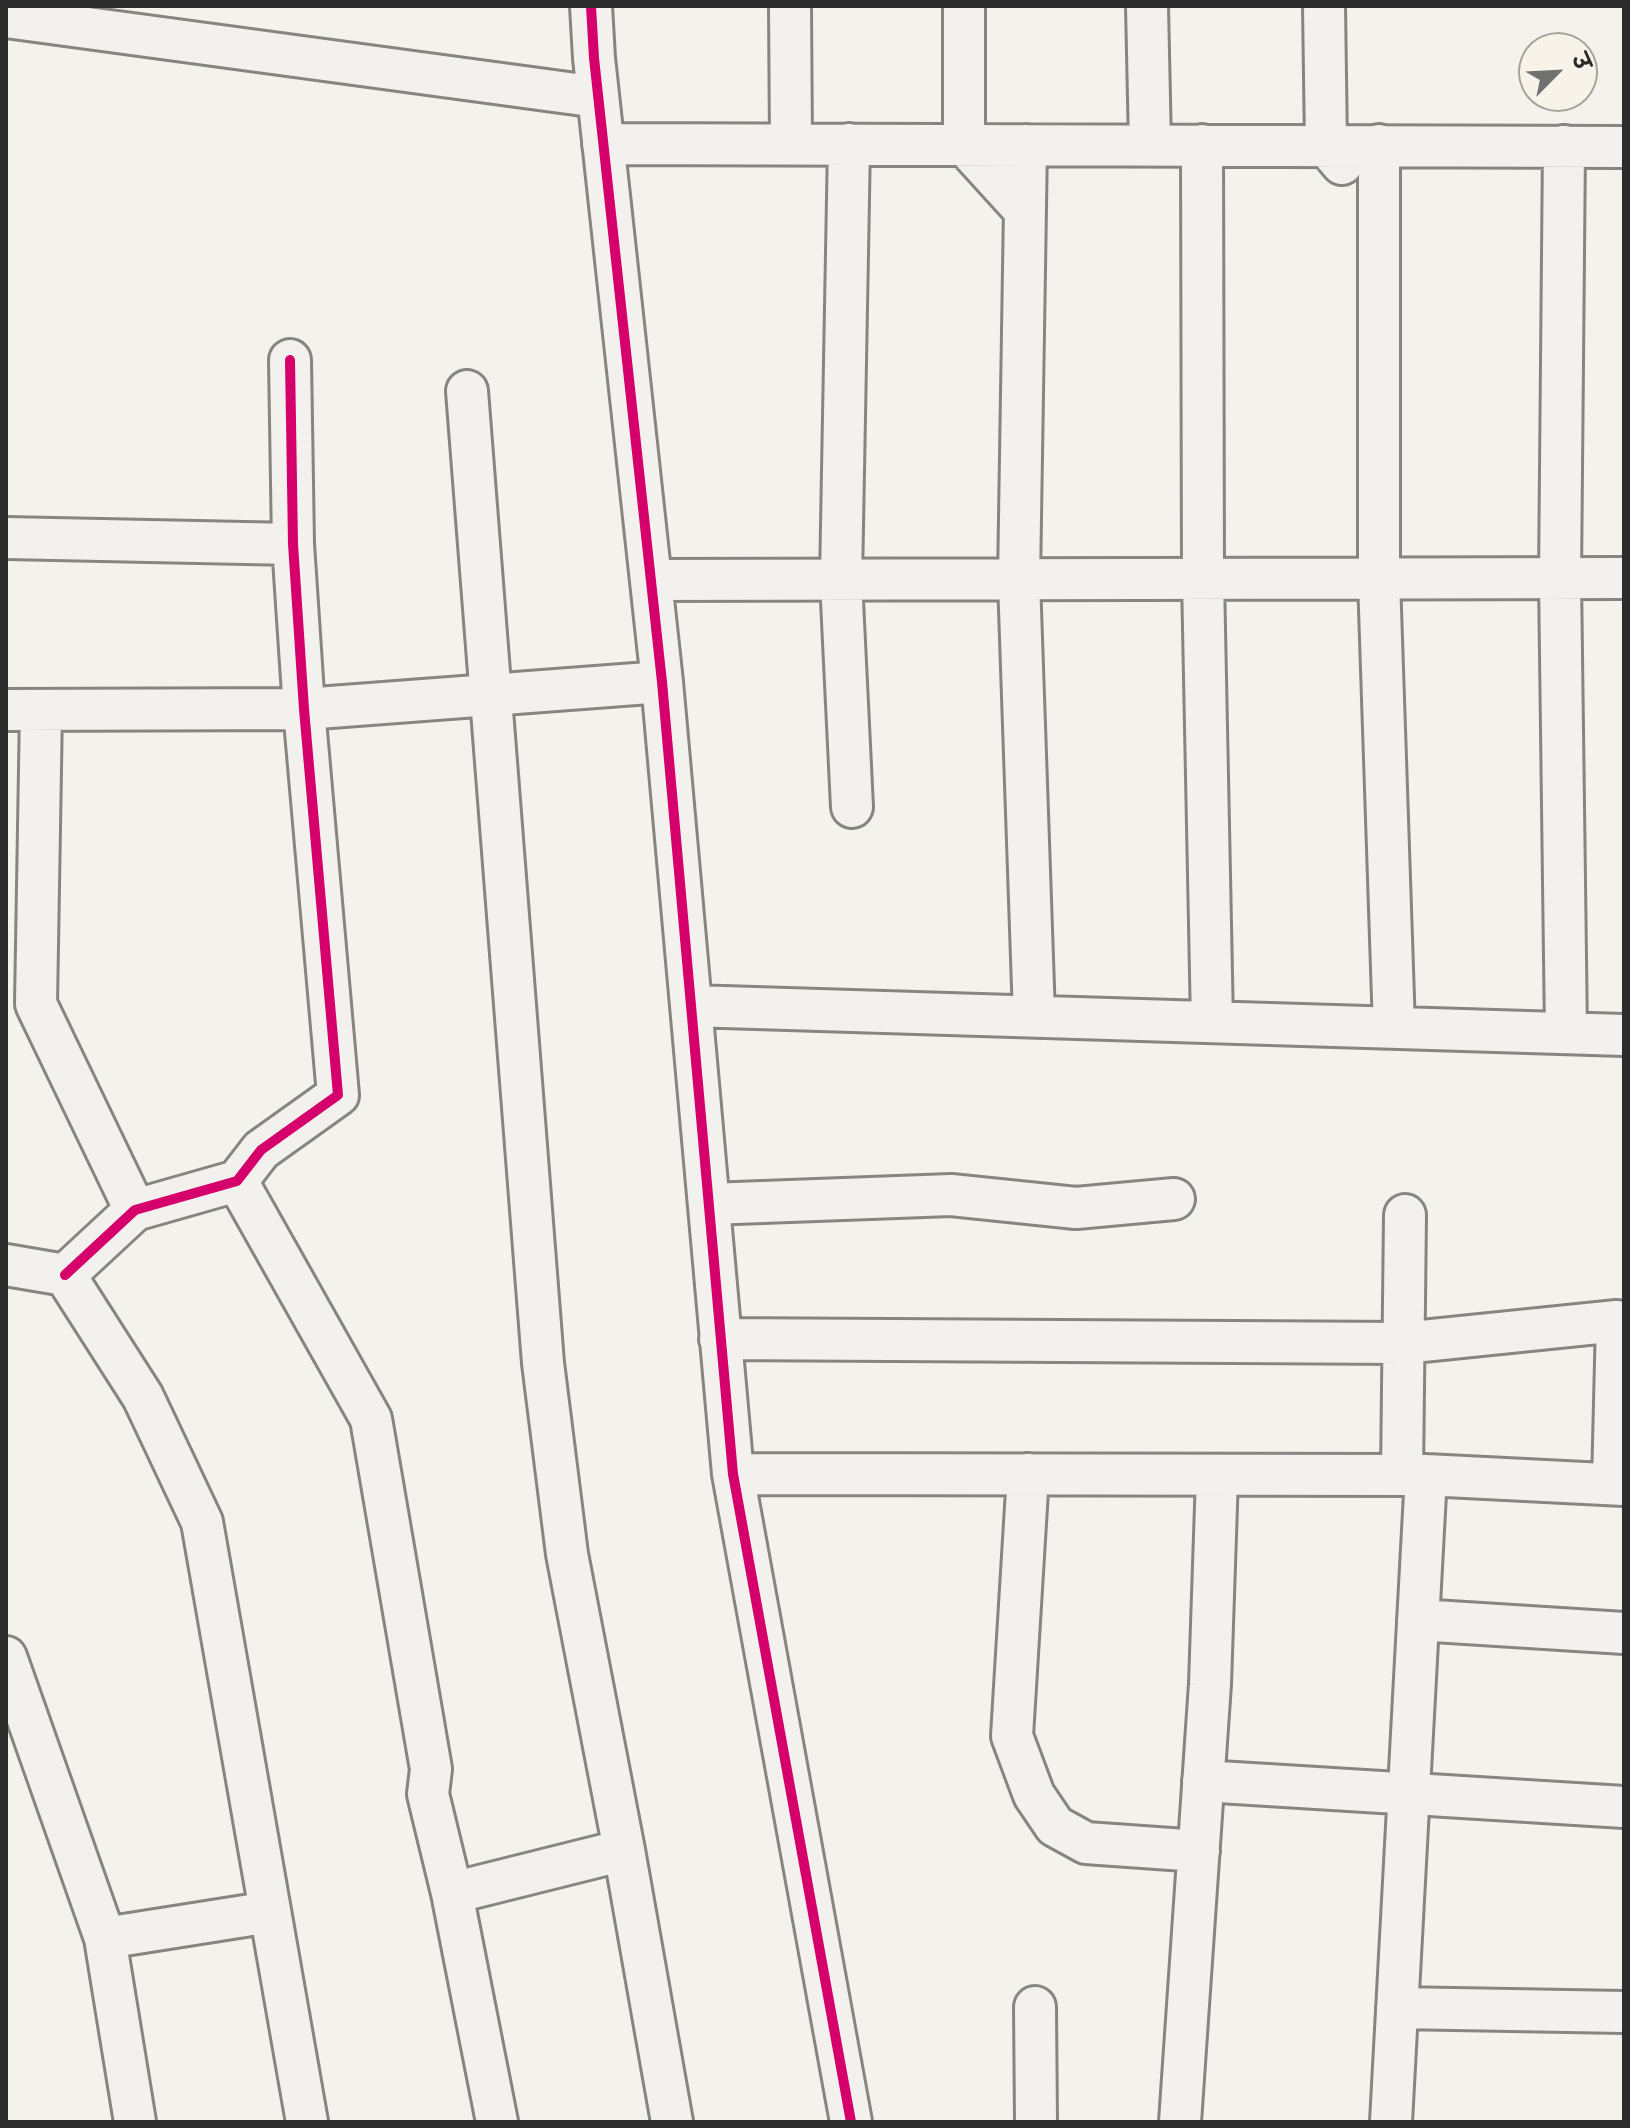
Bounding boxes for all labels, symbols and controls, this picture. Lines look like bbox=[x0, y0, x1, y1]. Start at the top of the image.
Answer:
north arrow bbox=[1518, 32, 1598, 112]
text: उ bbox=[1563, 51, 1593, 75]

